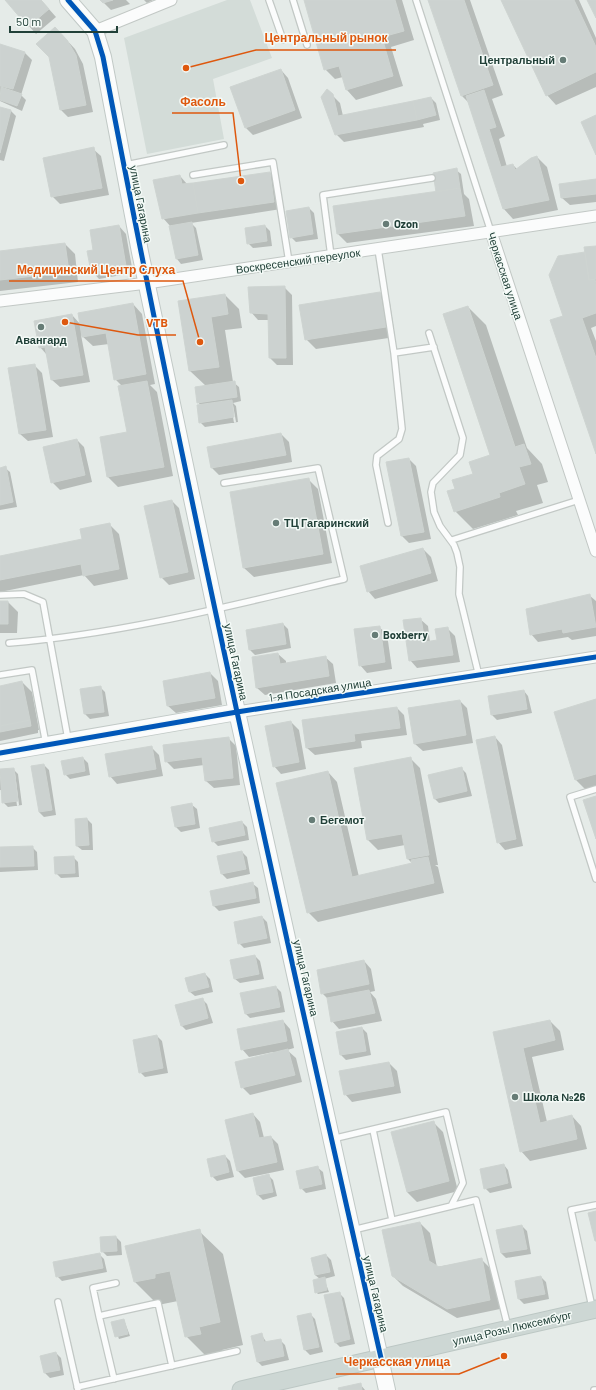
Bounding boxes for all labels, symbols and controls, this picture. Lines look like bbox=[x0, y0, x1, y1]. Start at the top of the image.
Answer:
scale bar bbox=[10, 8, 117, 34]
text: 50 m bbox=[16, 14, 41, 28]
callout: Центральный рынок bbox=[256, 26, 396, 50]
text: Центральный рынок bbox=[264, 30, 389, 45]
place label: Центральный bbox=[479, 53, 555, 66]
marker: Центральный bbox=[558, 55, 568, 65]
callout: Фасоль bbox=[172, 89, 233, 113]
text: Фасоль bbox=[180, 94, 226, 108]
street label: улица Гагарина bbox=[128, 164, 156, 244]
place label: Ozon bbox=[394, 217, 418, 230]
marker: Ozon bbox=[381, 219, 391, 229]
street label: Черкасская улица bbox=[485, 230, 526, 322]
street label: Воскресенский переулок bbox=[235, 245, 361, 276]
callout: Медицинский Центр Слуха bbox=[9, 257, 183, 281]
text: Медицинский Центр Слуха bbox=[17, 262, 175, 277]
callout: VTB bbox=[138, 311, 176, 335]
text: VTB bbox=[146, 315, 168, 329]
marker: Авангард bbox=[36, 322, 46, 332]
place label: Авангард bbox=[15, 333, 67, 346]
place label: ТЦ Гагаринский bbox=[284, 516, 369, 529]
marker: ТЦ Гагаринский bbox=[271, 518, 281, 528]
street label: улица Гагарина bbox=[222, 622, 251, 702]
place label: Boxberry bbox=[383, 628, 428, 641]
marker: Boxberry bbox=[370, 630, 380, 640]
street label: 1-я Посадская улица bbox=[268, 675, 373, 704]
place label: Бегемот bbox=[320, 813, 365, 826]
marker: Бегемот bbox=[307, 815, 317, 825]
street label: улица Гагарина bbox=[291, 938, 322, 1018]
place label: Школа №26 bbox=[523, 1090, 586, 1103]
marker: Школа №26 bbox=[510, 1092, 520, 1102]
street label: улица Гагарина bbox=[361, 1254, 392, 1334]
street label: улица Розы Люксембург bbox=[451, 1308, 573, 1348]
callout: Черкасская улица bbox=[336, 1350, 459, 1374]
text: Черкасская улица bbox=[344, 1354, 450, 1369]

